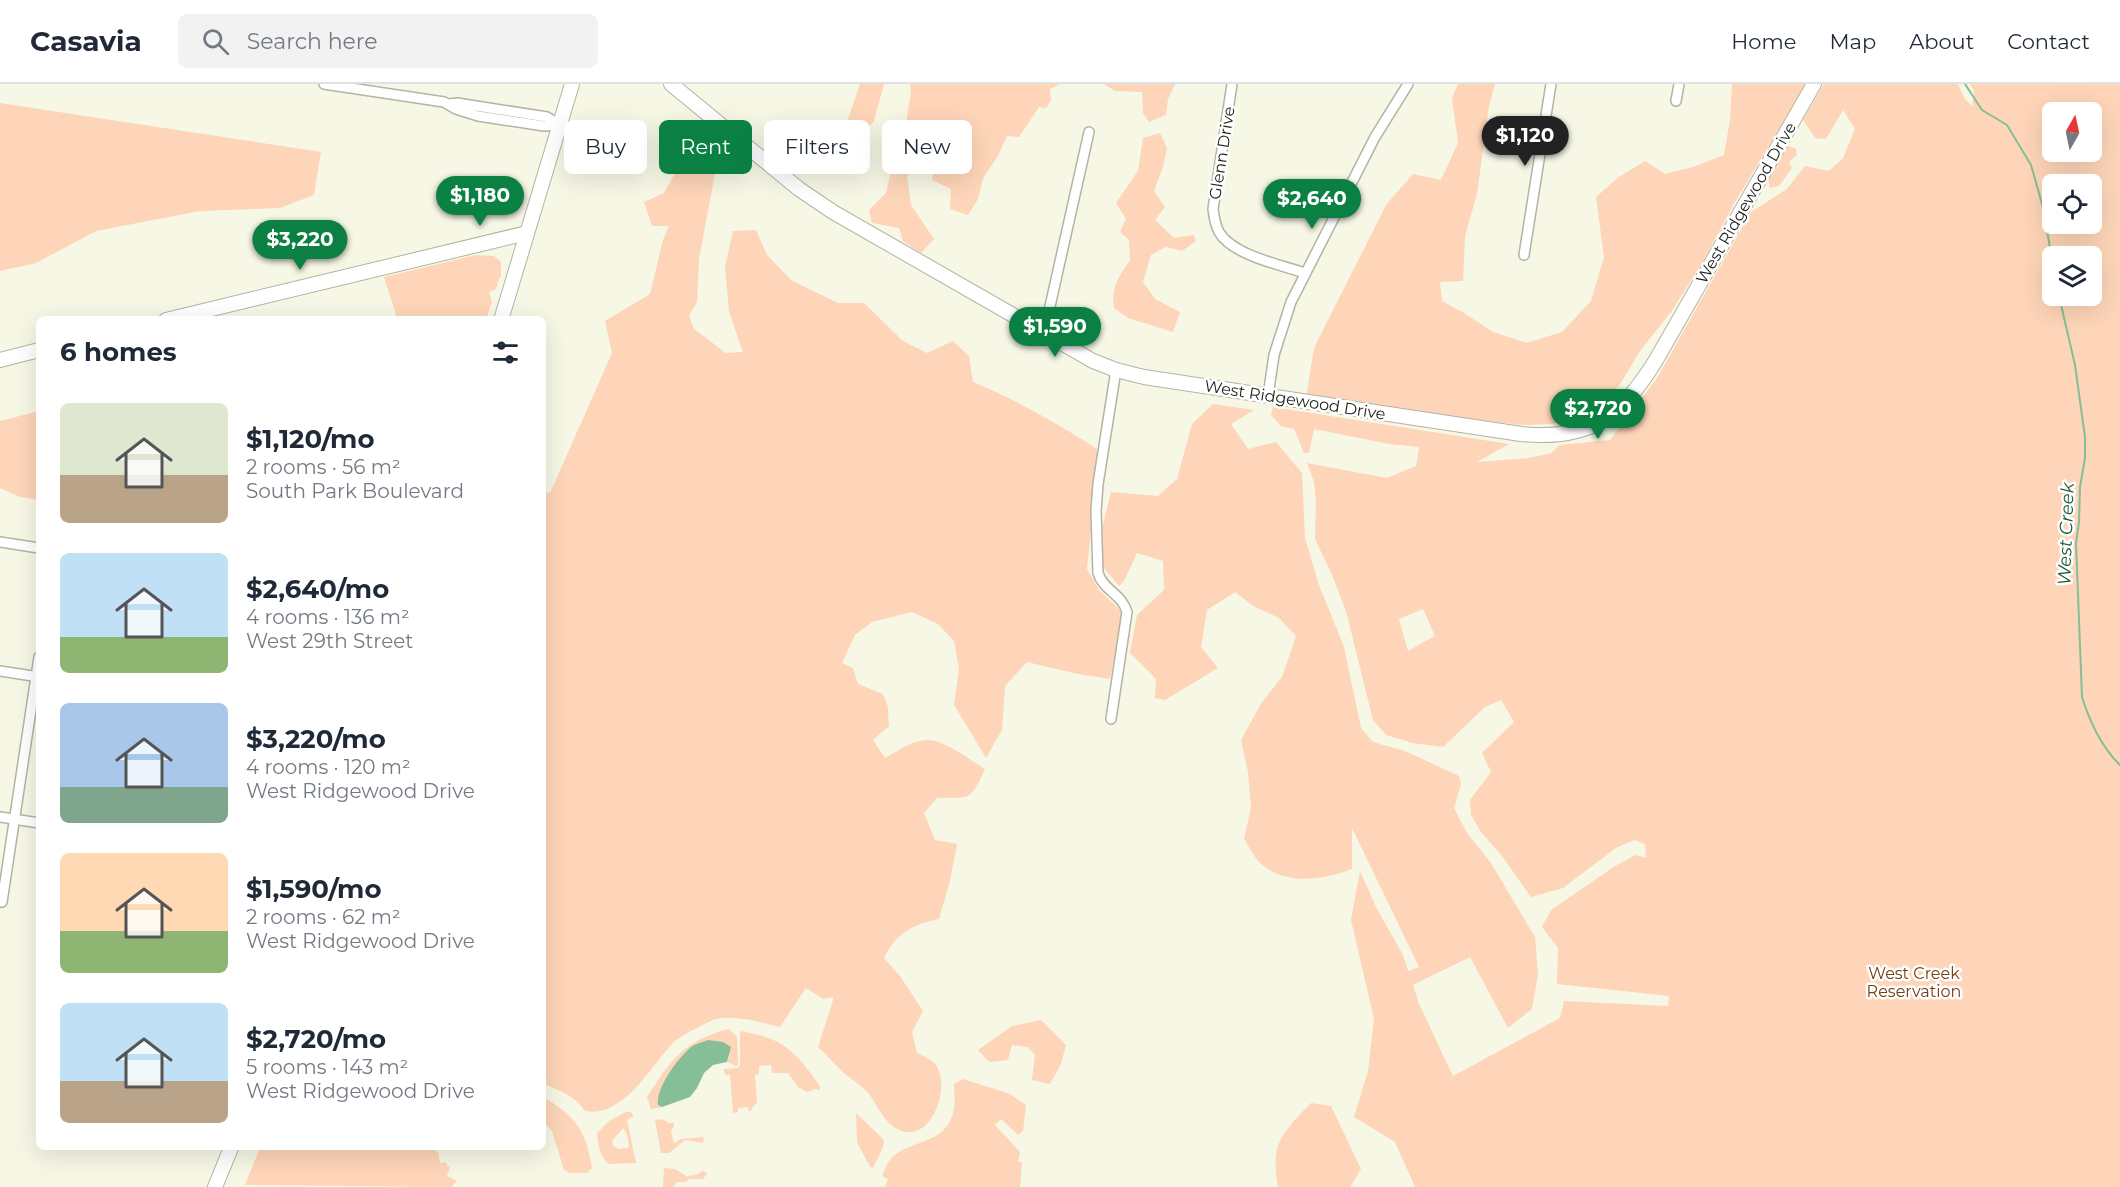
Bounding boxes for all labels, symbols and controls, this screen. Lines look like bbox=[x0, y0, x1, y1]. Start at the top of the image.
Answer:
search box bbox=[178, 14, 598, 68]
text: Casavia bbox=[30, 24, 142, 58]
icon: search bbox=[199, 25, 232, 58]
text: Search here bbox=[247, 28, 378, 55]
text: Home bbox=[1731, 29, 1796, 54]
text: Map bbox=[1829, 29, 1876, 54]
text: About bbox=[1909, 29, 1974, 54]
text: Contact bbox=[2007, 29, 2090, 54]
north arrow bbox=[2042, 102, 2102, 162]
map controls bbox=[2042, 102, 2102, 306]
street label: Glenn Drive bbox=[1205, 105, 1239, 201]
pin: $1,120 bbox=[1476, 116, 1574, 167]
street label: West Ridgewood Drive bbox=[1692, 119, 1800, 287]
chip: Buy bbox=[564, 120, 647, 174]
chip: Rent bbox=[659, 120, 752, 174]
chip: Filters bbox=[764, 120, 870, 174]
chip: New bbox=[882, 120, 972, 174]
text: $1,120 bbox=[1496, 123, 1554, 147]
button: locate bbox=[2042, 174, 2102, 234]
pin: $1,180 bbox=[431, 176, 529, 227]
pin: $2,640 bbox=[1263, 179, 1361, 230]
text: $1,180 bbox=[450, 183, 510, 207]
text: $2,640 bbox=[1277, 186, 1347, 210]
pin: $3,220 bbox=[251, 220, 349, 271]
text: $3,220 bbox=[266, 227, 334, 251]
button: layers bbox=[2042, 246, 2102, 306]
pin: $1,590 bbox=[1006, 307, 1104, 358]
text: $1,590 bbox=[1023, 314, 1087, 338]
text: 6 homes bbox=[60, 336, 177, 368]
icon: filters bbox=[489, 336, 522, 369]
street label: West Ridgewood Drive bbox=[1203, 376, 1387, 424]
pin: $2,720 bbox=[1549, 389, 1647, 440]
text: $2,720 bbox=[1564, 396, 1632, 420]
text: $1,120/mo bbox=[246, 423, 375, 455]
icon: home bbox=[108, 427, 180, 499]
text: 2 rooms · 56 m² bbox=[246, 455, 401, 479]
text: South Park Boulevard bbox=[246, 479, 464, 503]
water label: West Creek bbox=[2053, 481, 2079, 586]
text: $2,640/mo bbox=[246, 573, 389, 605]
icon: home bbox=[108, 577, 180, 649]
text: 4 rooms · 136 m² bbox=[246, 605, 410, 629]
text: West 29th Street bbox=[246, 629, 413, 653]
text: $3,220/mo bbox=[246, 723, 386, 755]
icon: home bbox=[108, 727, 180, 799]
text: 4 rooms · 120 m² bbox=[246, 755, 411, 779]
text: West Ridgewood Drive bbox=[246, 779, 475, 803]
text: $1,590/mo bbox=[246, 873, 381, 905]
icon: home bbox=[108, 877, 180, 949]
text: 2 rooms · 62 m² bbox=[246, 905, 401, 929]
text: West Ridgewood Drive bbox=[246, 929, 475, 953]
park label: West Creek Reservation bbox=[1867, 964, 1961, 1001]
text: $2,720/mo bbox=[246, 1023, 386, 1055]
icon: home bbox=[108, 1027, 180, 1099]
text: 5 rooms · 143 m² bbox=[246, 1055, 408, 1079]
text: West Ridgewood Drive bbox=[246, 1079, 475, 1103]

